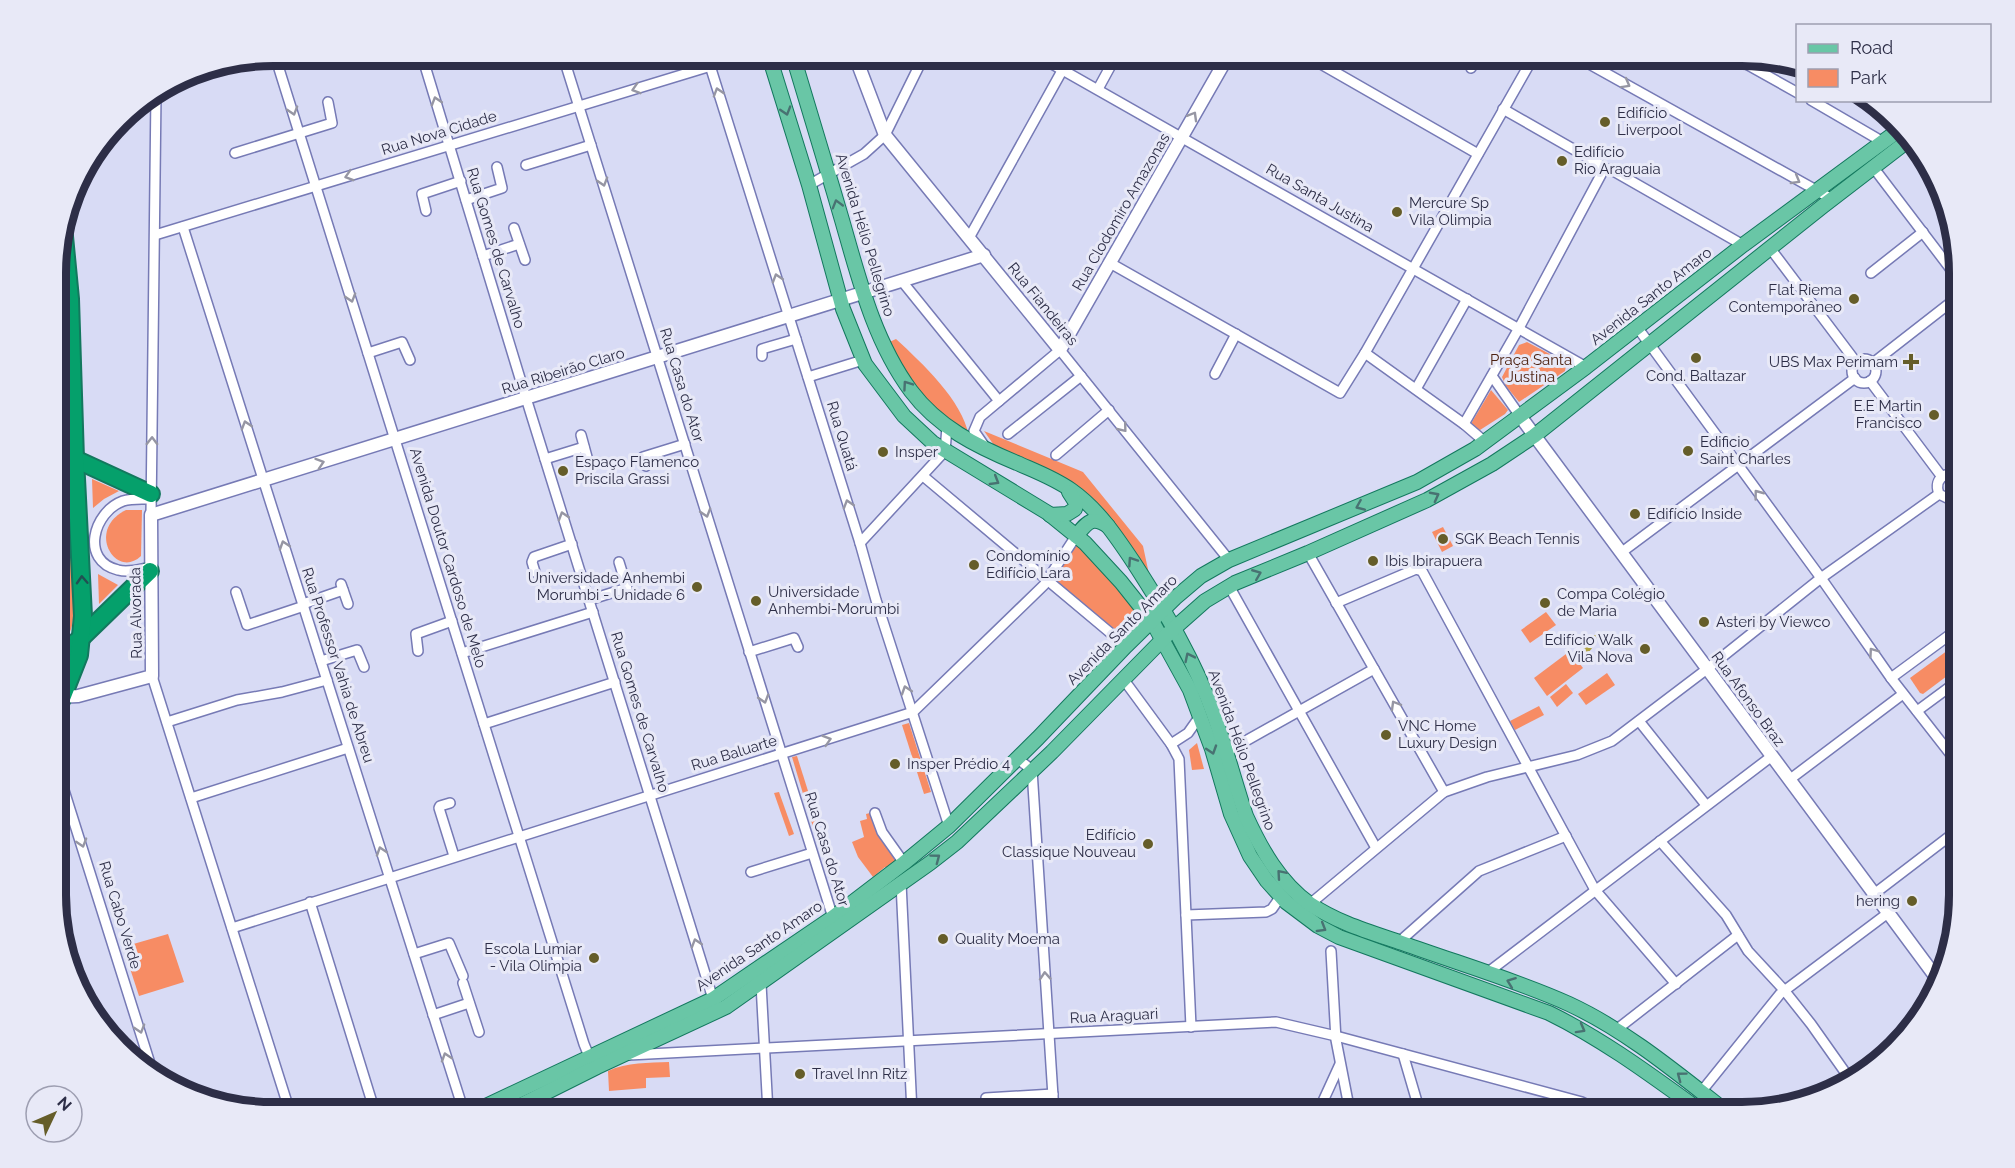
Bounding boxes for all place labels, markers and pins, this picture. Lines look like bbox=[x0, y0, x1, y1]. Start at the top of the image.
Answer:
place label: Edifício Liverpool bbox=[1617, 104, 1683, 139]
marker: Edifício Liverpool bbox=[1598, 115, 1612, 129]
place label: Edifício Rio Araguaia bbox=[1574, 143, 1661, 178]
marker: Edifício Rio Araguaia bbox=[1555, 154, 1569, 168]
place label: Mercure Sp Vila Olimpia bbox=[1409, 194, 1492, 229]
marker: Mercure Sp Vila Olimpia bbox=[1390, 205, 1404, 219]
place label: Flat Riema Contemporâneo bbox=[1729, 281, 1842, 316]
marker: Flat Riema Contemporâneo bbox=[1847, 292, 1861, 306]
marker: Cond. Baltazar bbox=[1689, 351, 1703, 365]
place label: UBS Max Perimam bbox=[1769, 353, 1898, 371]
marker: UBS Max Perimam bbox=[1902, 353, 1920, 371]
place label: Cond. Baltazar bbox=[1646, 367, 1747, 385]
place label: E.E Martin Francisco bbox=[1854, 397, 1922, 432]
marker: E.E Martin Francisco bbox=[1927, 408, 1941, 422]
place label: Edificio Saint Charles bbox=[1700, 433, 1791, 468]
place label: Insper bbox=[895, 443, 939, 461]
marker: Edificio Saint Charles bbox=[1681, 444, 1695, 458]
marker: Insper bbox=[876, 445, 890, 459]
place label: Espaço Flamenco Priscila Grassi bbox=[575, 453, 699, 488]
marker: Espaço Flamenco Priscila Grassi bbox=[556, 464, 570, 478]
place label: Edifício Inside bbox=[1647, 505, 1742, 523]
marker: Edifício Inside bbox=[1628, 507, 1642, 521]
place label: SGK Beach Tennis bbox=[1455, 530, 1580, 548]
marker: SGK Beach Tennis bbox=[1436, 532, 1450, 546]
place label: Condomínio Edifício Lara bbox=[986, 547, 1070, 582]
place label: Ibis Ibirapuera bbox=[1385, 552, 1482, 570]
marker: Ibis Ibirapuera bbox=[1366, 554, 1380, 568]
marker: Condomínio Edifício Lara bbox=[967, 558, 981, 572]
place label: Universidade Anhembi Morumbi - Unidade 6 bbox=[528, 569, 685, 604]
marker: Universidade Anhembi Morumbi - Unidade 6 bbox=[690, 580, 704, 594]
place label: Universidade Anhembi-Morumbi bbox=[768, 583, 900, 618]
place label: Compa Colégio de Maria bbox=[1557, 585, 1665, 620]
marker: Universidade Anhembi-Morumbi bbox=[749, 594, 763, 608]
marker: Compa Colégio de Maria bbox=[1538, 596, 1552, 610]
place label: Asteri by Viewco bbox=[1716, 613, 1830, 631]
marker: Asteri by Viewco bbox=[1697, 615, 1711, 629]
place label: Edifício Walk Vila Nova bbox=[1544, 631, 1633, 666]
marker: Edifício Walk Vila Nova bbox=[1638, 642, 1652, 656]
place label: VNC Home Luxury Design bbox=[1398, 717, 1497, 752]
marker: VNC Home Luxury Design bbox=[1379, 728, 1393, 742]
place label: Insper Prédio 4 bbox=[907, 755, 1010, 773]
marker: Insper Prédio 4 bbox=[888, 757, 902, 771]
place label: Edifício Classique Nouveau bbox=[1002, 826, 1136, 861]
marker: Edifício Classique Nouveau bbox=[1141, 837, 1155, 851]
place label: hering bbox=[1856, 892, 1900, 910]
marker: hering bbox=[1905, 894, 1919, 908]
place label: Quality Moema bbox=[955, 930, 1060, 948]
marker: Quality Moema bbox=[936, 932, 950, 946]
place label: Escola Lumiar - Vila Olimpia bbox=[484, 940, 583, 975]
marker: Escola Lumiar - Vila Olimpia bbox=[587, 951, 601, 965]
place label: Travel Inn Ritz bbox=[812, 1065, 907, 1083]
marker: Travel Inn Ritz bbox=[793, 1067, 807, 1081]

